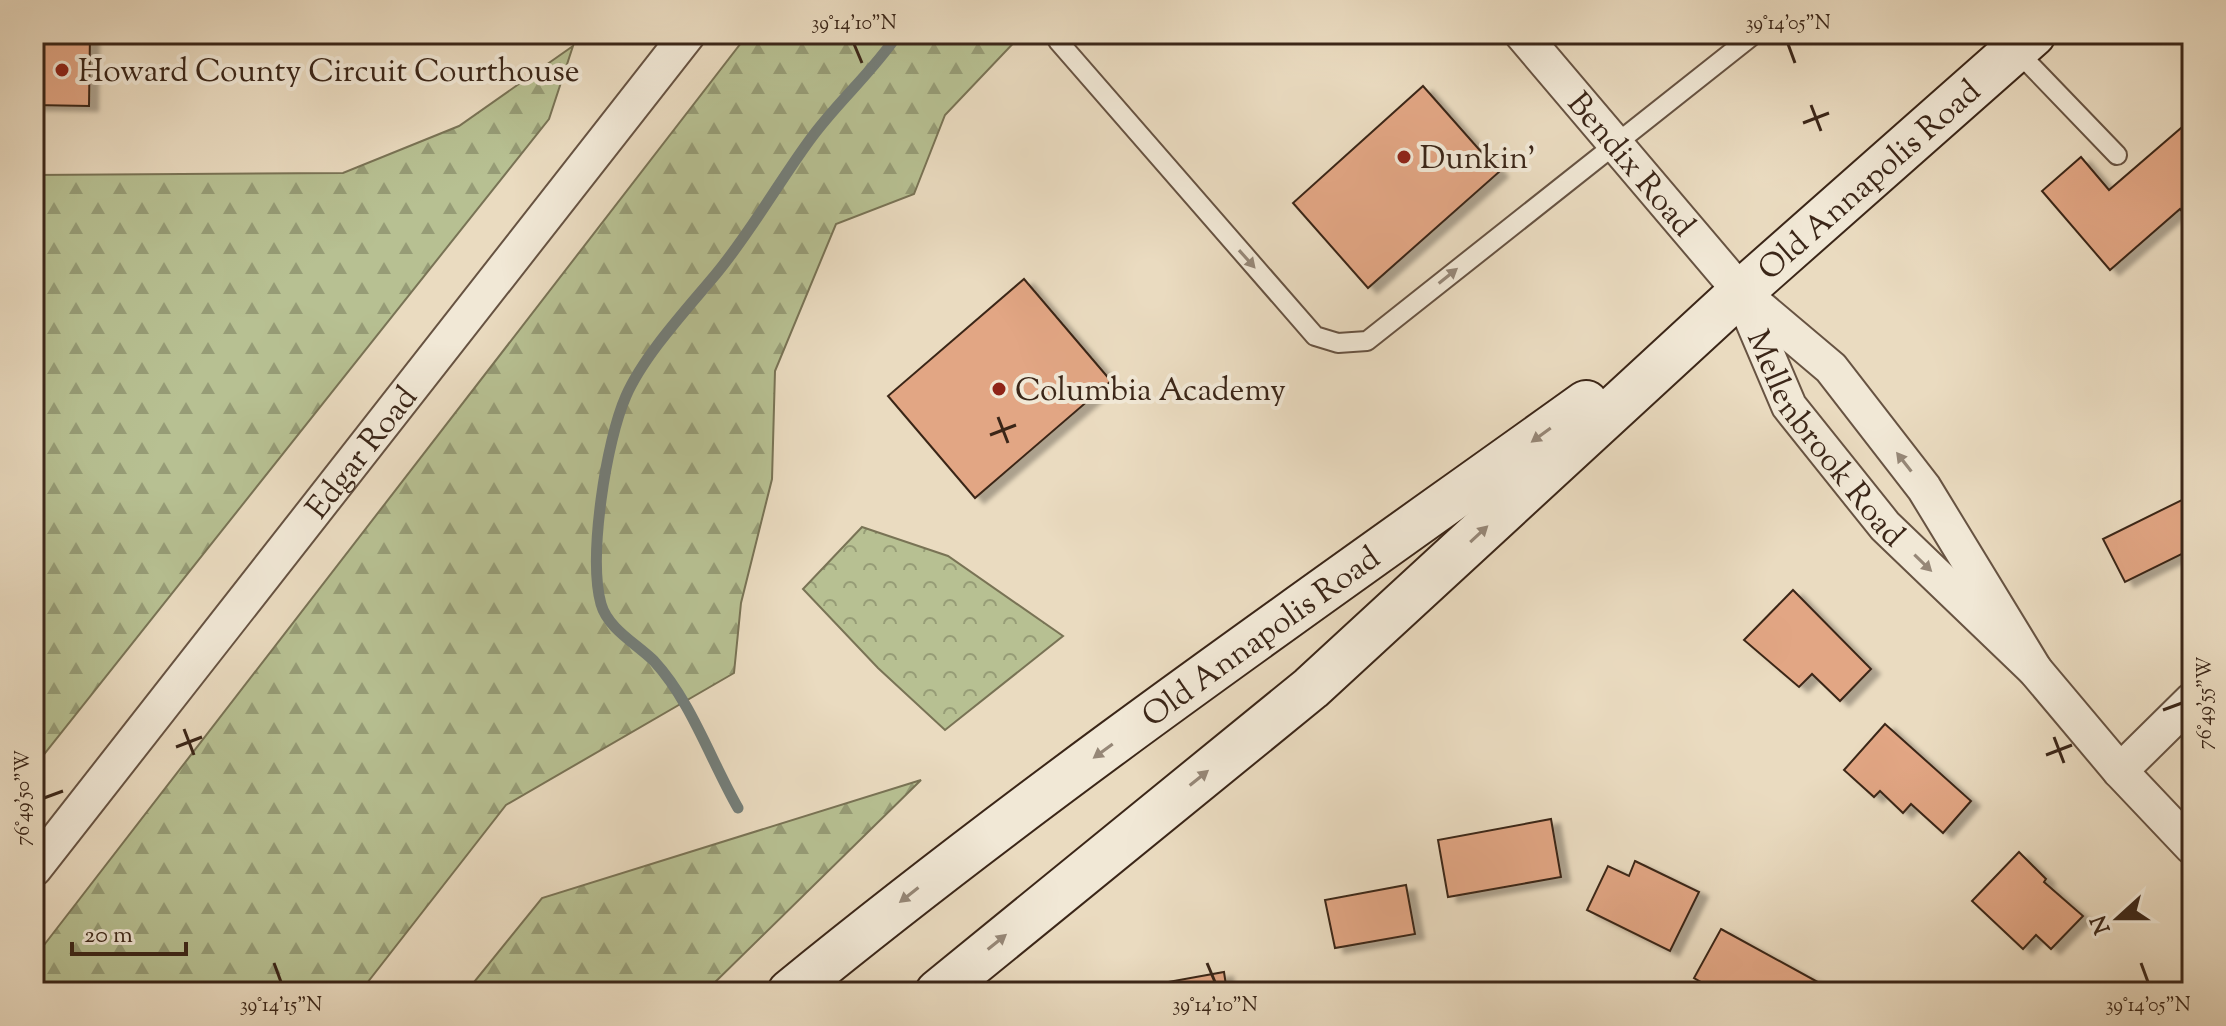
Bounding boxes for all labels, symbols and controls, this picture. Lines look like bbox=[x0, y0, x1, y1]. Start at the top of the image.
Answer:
text: 39°14'10"N bbox=[811, 10, 897, 39]
text: 39°14'05"N bbox=[1745, 10, 1831, 39]
place label: Howard County Circuit Courthouse bbox=[78, 50, 580, 96]
marker: Howard County Circuit Courthouse bbox=[53, 61, 71, 79]
street label: Old Annapolis Road bbox=[1749, 70, 1992, 293]
street label: Bendix Road bbox=[1555, 83, 1705, 248]
place label: Dunkin' bbox=[1420, 137, 1536, 183]
marker: Dunkin' bbox=[1395, 148, 1413, 166]
one-way arrow bbox=[1237, 250, 1255, 269]
one-way arrow bbox=[1438, 268, 1458, 284]
street label: Mellenbrook Road bbox=[1733, 324, 1914, 559]
place label: Columbia Academy bbox=[1015, 369, 1286, 415]
street label: Edgar Road bbox=[296, 377, 430, 530]
marker: Columbia Academy bbox=[990, 380, 1008, 398]
one-way arrow bbox=[1530, 427, 1551, 442]
one-way arrow bbox=[1896, 452, 1912, 472]
one-way arrow bbox=[1469, 525, 1488, 543]
street label: Old Annapolis Road bbox=[1134, 537, 1391, 740]
one-way arrow bbox=[1913, 553, 1932, 571]
text: 76°49'55"W bbox=[2192, 657, 2221, 749]
one-way arrow bbox=[1093, 743, 1113, 759]
text: 76°49'50"W bbox=[10, 750, 39, 846]
one-way arrow bbox=[1189, 770, 1209, 787]
north arrow bbox=[2078, 878, 2158, 958]
one-way arrow bbox=[899, 887, 919, 903]
scale bar bbox=[72, 906, 186, 956]
text: N bbox=[2084, 910, 2120, 938]
text: 20 m bbox=[84, 919, 133, 953]
one-way arrow bbox=[987, 934, 1007, 950]
text: 39°14'15"N bbox=[240, 992, 322, 1021]
text: 39°14'10"N bbox=[1172, 992, 1258, 1021]
text: 39°14'05"N bbox=[2105, 992, 2191, 1021]

